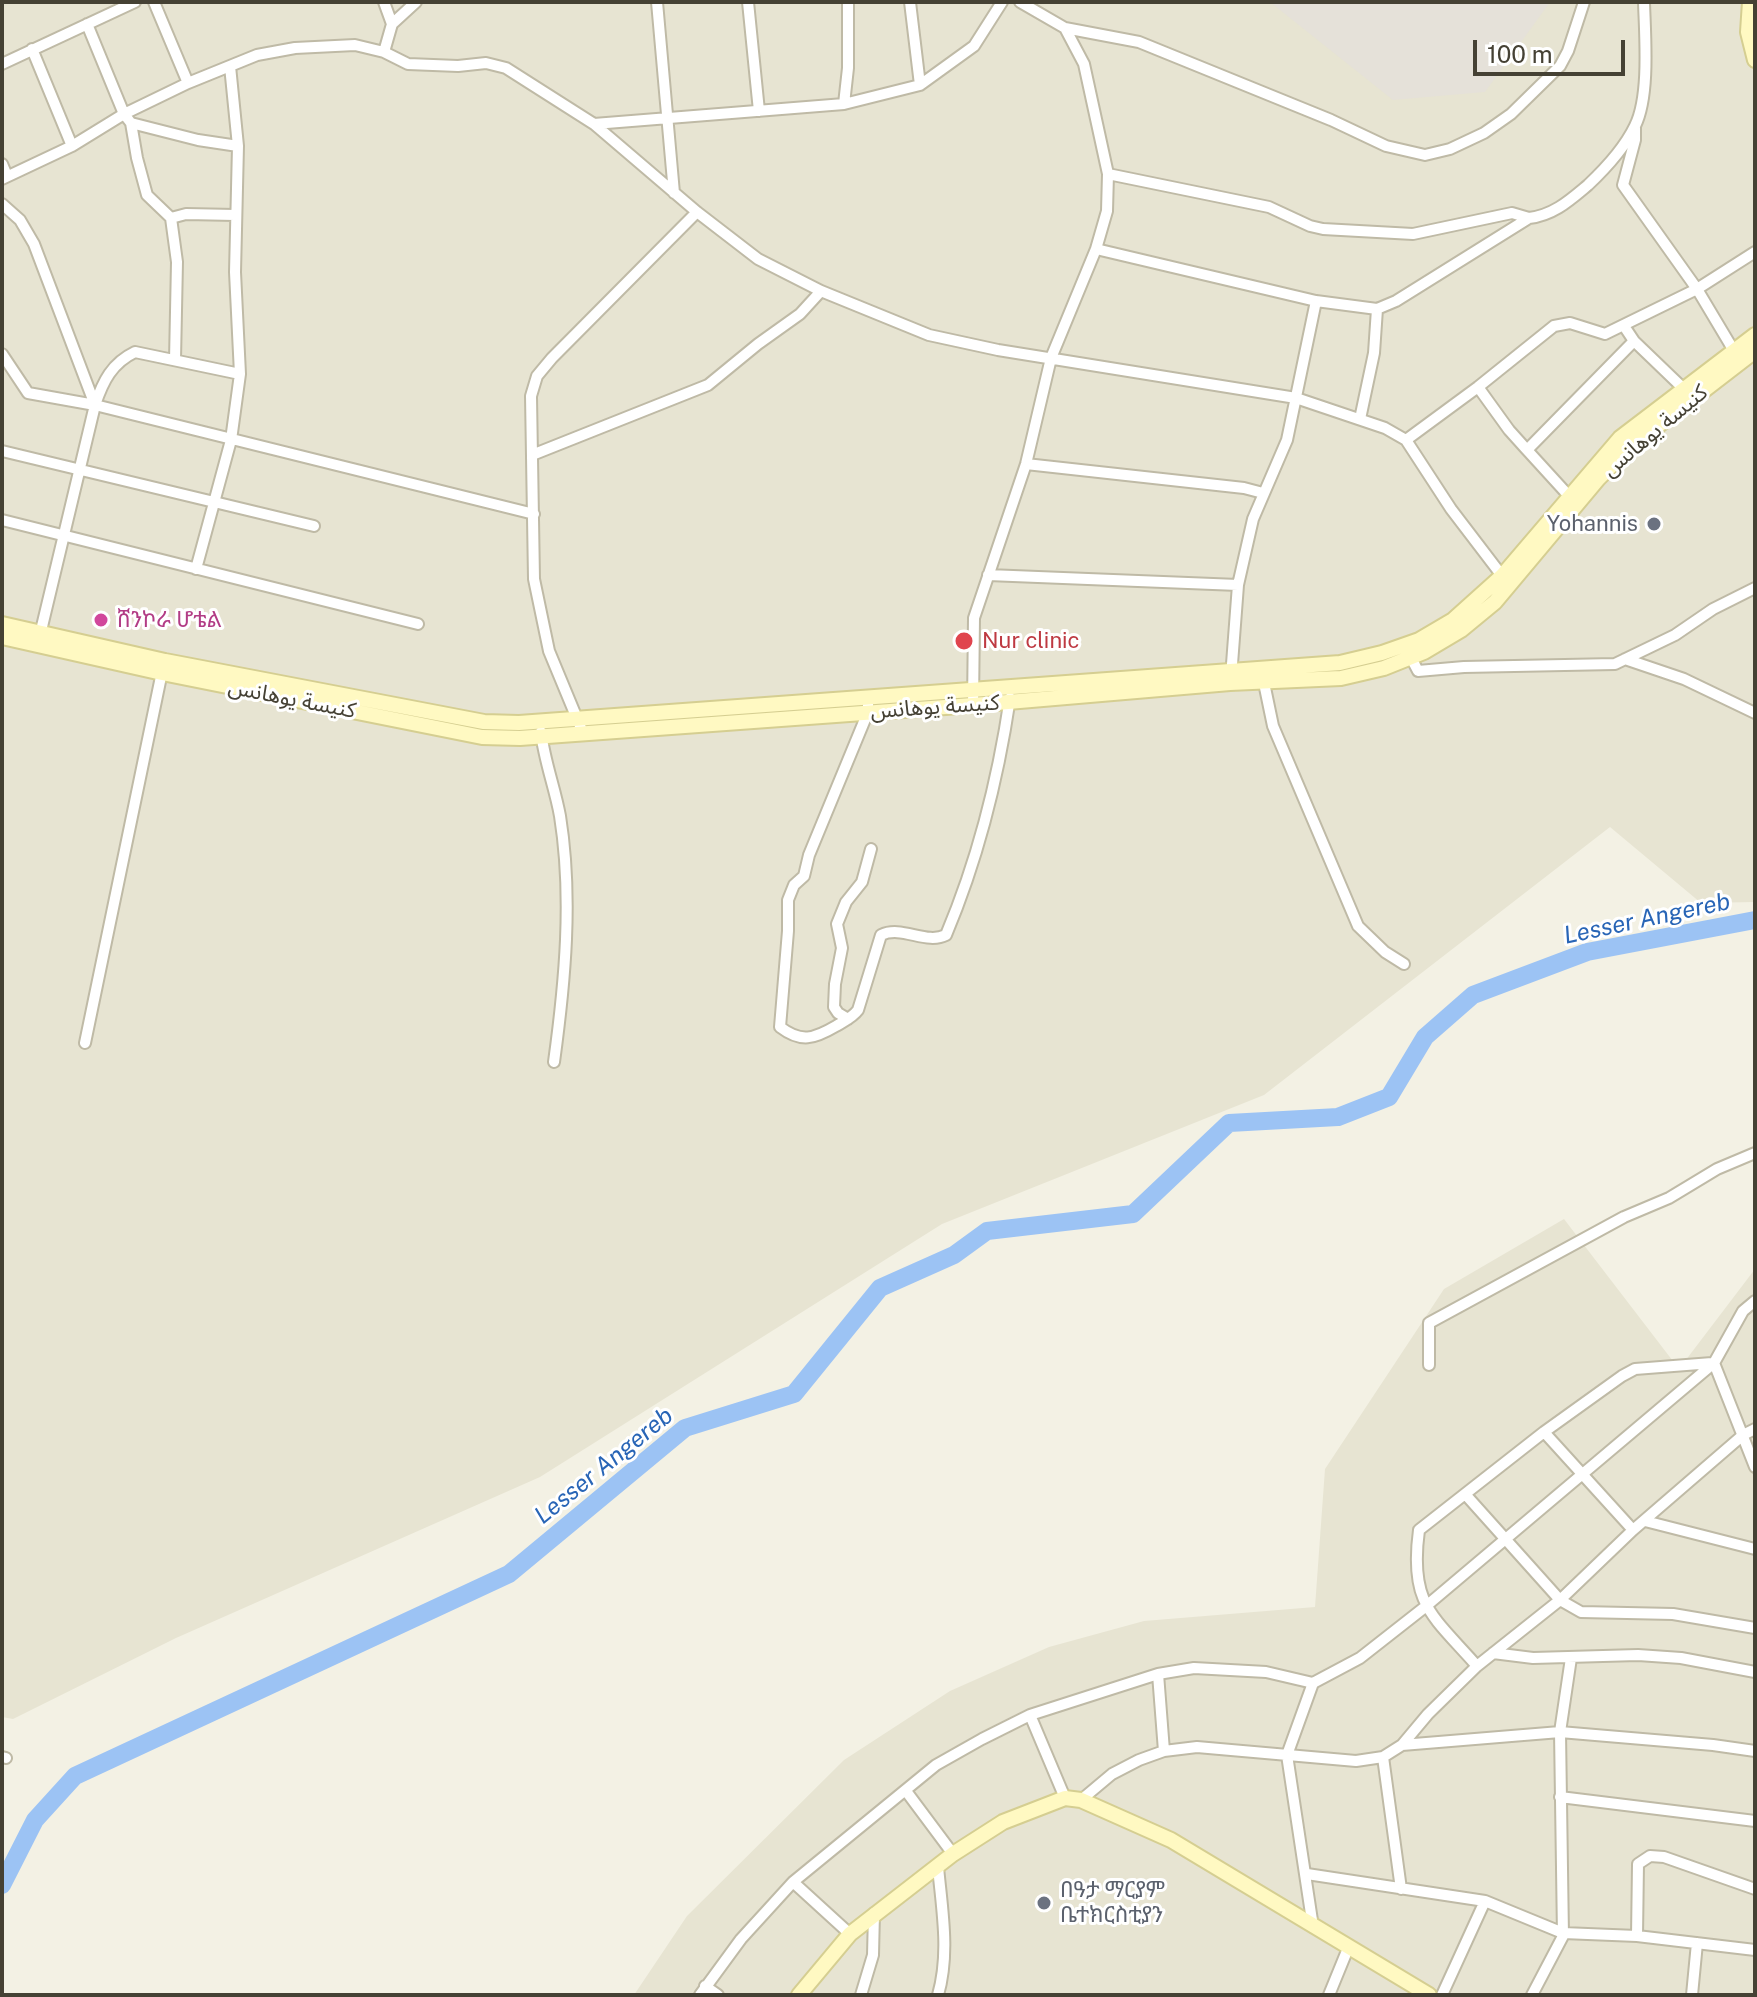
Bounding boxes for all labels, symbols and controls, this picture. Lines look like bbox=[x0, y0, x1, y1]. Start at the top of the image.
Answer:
scale bar bbox=[1477, 24, 1629, 74]
text: 100 m bbox=[1487, 40, 1553, 68]
street label: كنيسة يوهانس bbox=[1597, 379, 1713, 483]
place label: Yohannis bbox=[1547, 511, 1638, 537]
marker: Yohannis bbox=[1645, 515, 1663, 533]
place label: ሸንኮራ ሆቴል bbox=[117, 607, 222, 633]
marker: ሸንኮራ ሆቴል bbox=[92, 611, 110, 629]
place label: Nur clinic bbox=[982, 628, 1080, 654]
marker: Nur clinic bbox=[953, 630, 975, 652]
street label: كنيسة يوهانس bbox=[226, 674, 358, 724]
street label: كنيسة يوهانس bbox=[870, 689, 1000, 725]
water label: Lesser Angereb bbox=[1561, 887, 1733, 951]
water label: Lesser Angereb bbox=[529, 1401, 679, 1531]
place label: በዓታ ማርያም ቤተክርስቲያን bbox=[1060, 1877, 1165, 1928]
marker: በዓታ ማርያም ቤተክርስቲያን bbox=[1035, 1894, 1053, 1912]

